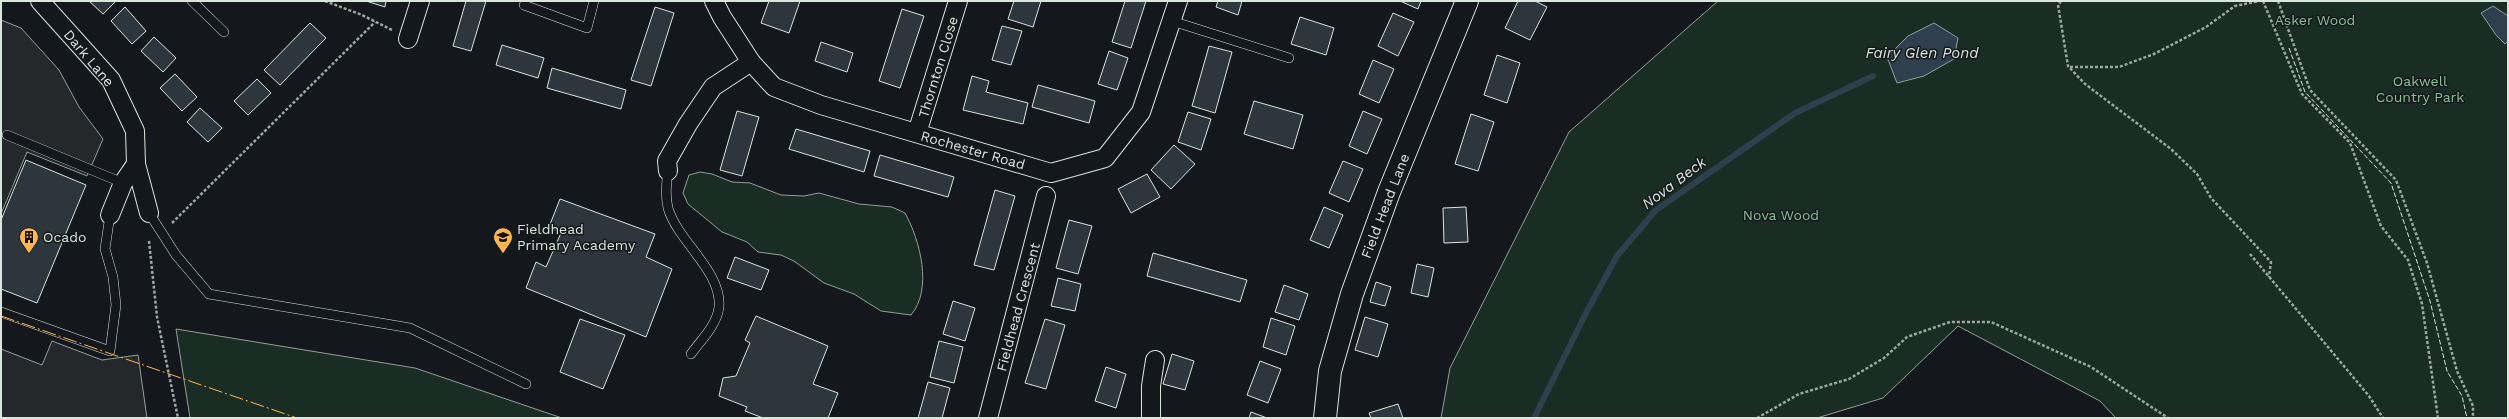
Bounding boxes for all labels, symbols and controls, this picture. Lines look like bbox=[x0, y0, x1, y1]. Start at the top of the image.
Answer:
park label: Asker Wood bbox=[2275, 12, 2355, 28]
street label: Thornton Close bbox=[915, 14, 961, 120]
street label: Dark Lane bbox=[61, 26, 117, 90]
water label: Fairy Glen Pond bbox=[1866, 44, 1979, 62]
park label: Oakwell Country Park bbox=[2376, 73, 2464, 105]
street label: Rochester Road bbox=[919, 127, 1027, 173]
street label: Field Head Lane bbox=[1358, 151, 1412, 261]
water label: Nova Beck bbox=[1638, 153, 1710, 213]
park label: Nova Wood bbox=[1743, 207, 1819, 223]
place label: Fieldhead Primary Academy bbox=[517, 221, 636, 253]
building icon: Ocado bbox=[18, 226, 40, 254]
school or university icon: Fieldhead Primary Academy bbox=[492, 226, 514, 254]
place label: Ocado bbox=[43, 229, 86, 245]
street label: Fieldhead Crescent bbox=[993, 241, 1043, 373]

